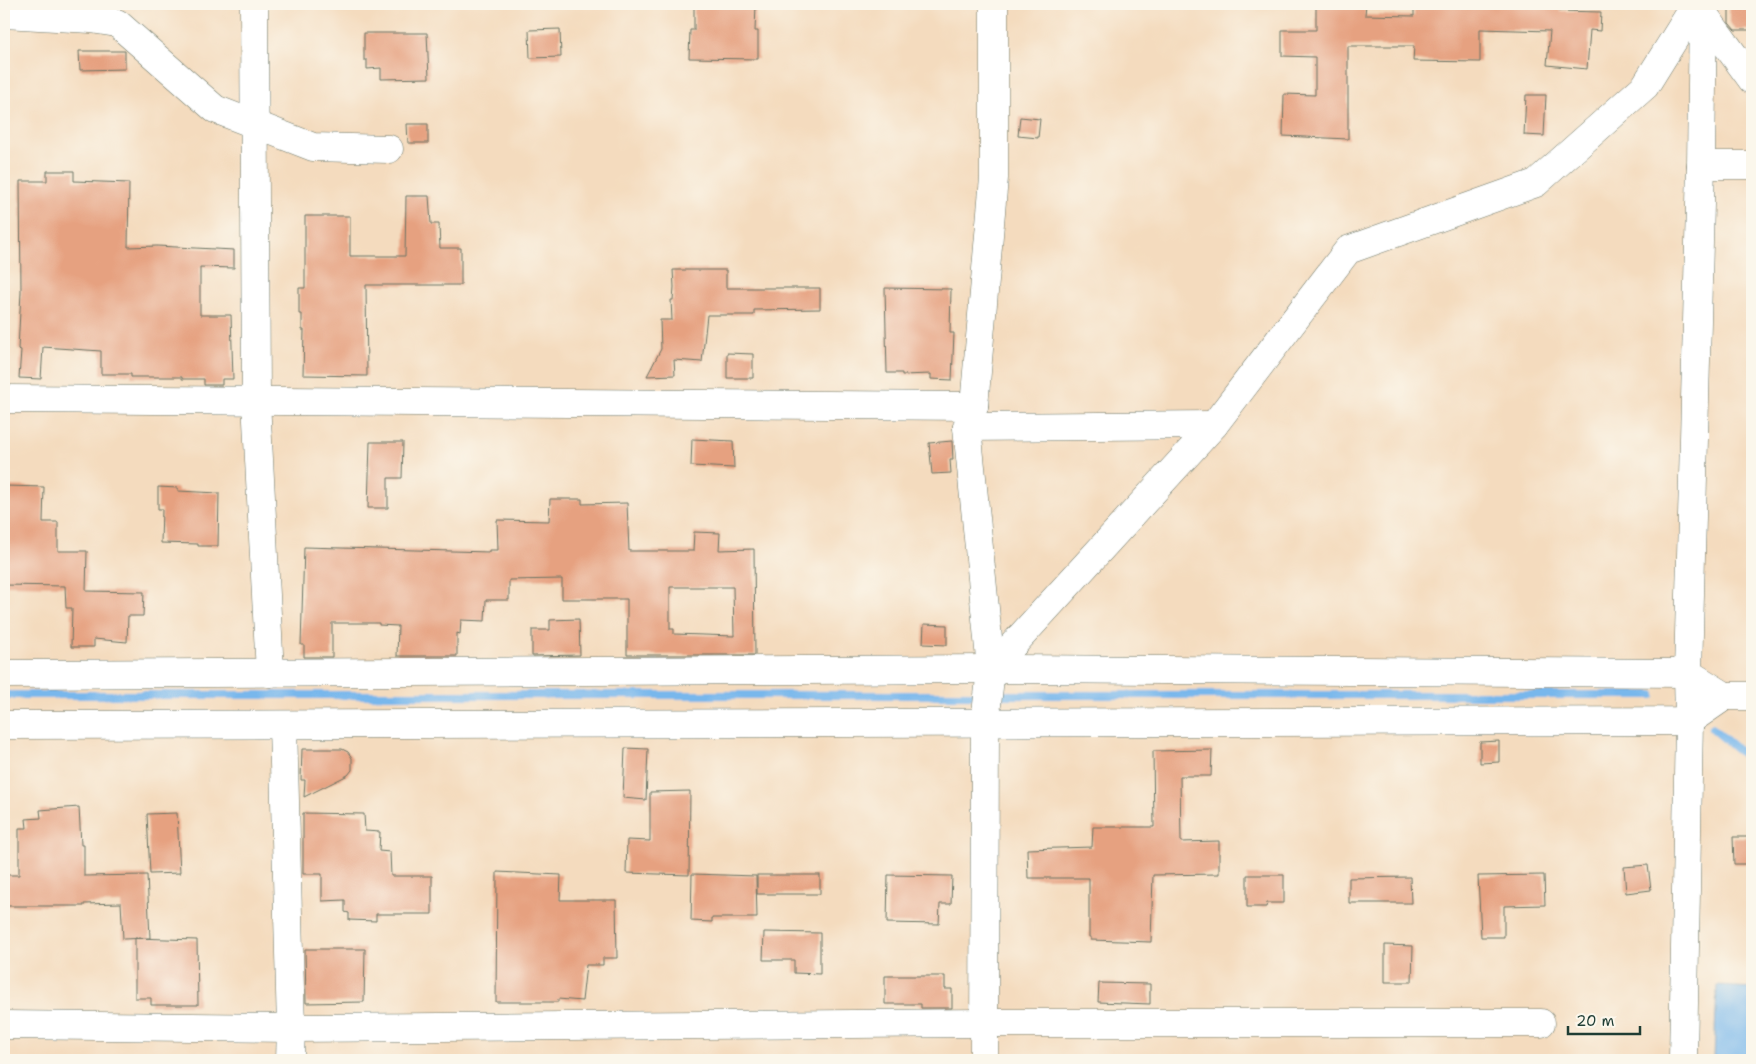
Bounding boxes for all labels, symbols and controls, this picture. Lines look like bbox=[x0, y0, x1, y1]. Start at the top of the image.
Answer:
scale bar bbox=[1568, 1004, 1641, 1036]
text: 20 m bbox=[1576, 1011, 1615, 1031]

